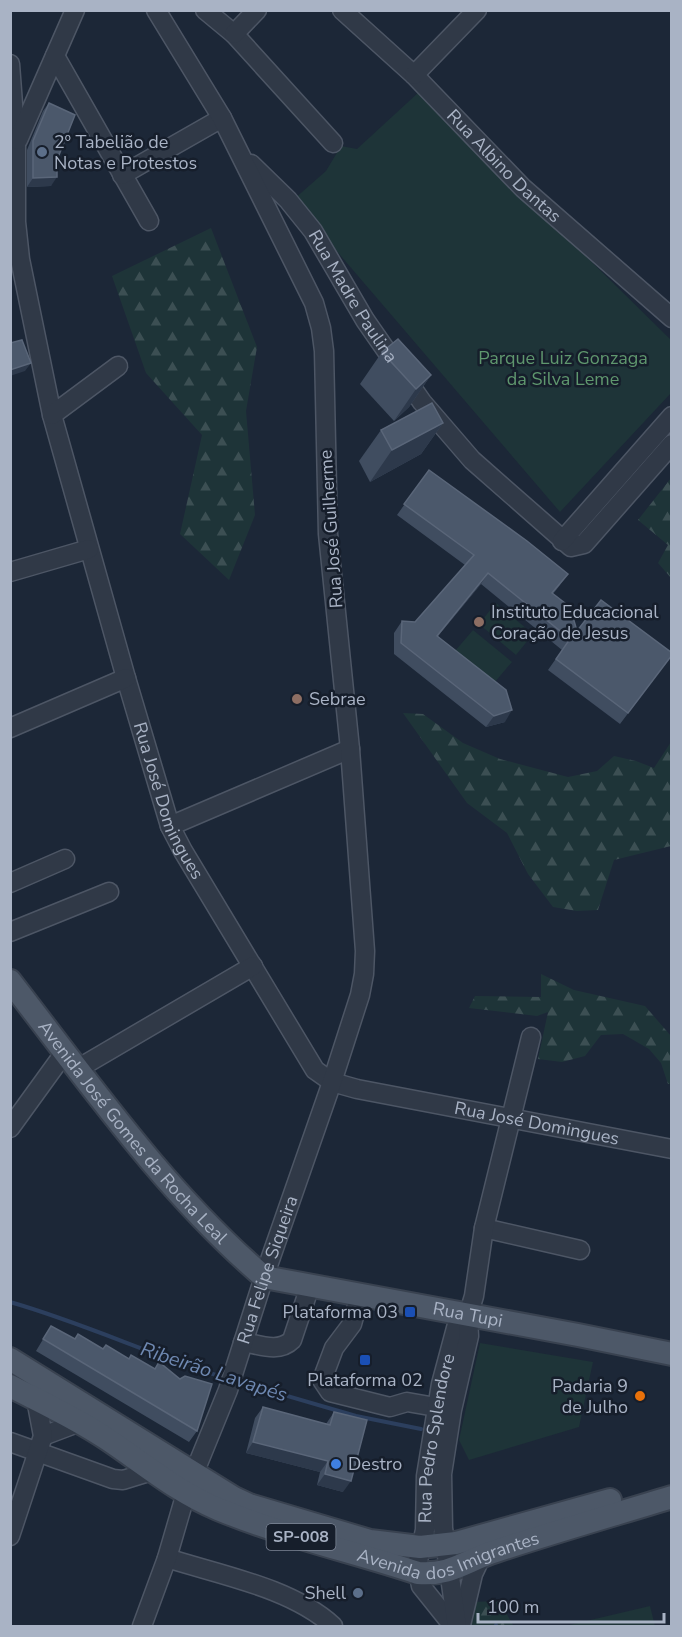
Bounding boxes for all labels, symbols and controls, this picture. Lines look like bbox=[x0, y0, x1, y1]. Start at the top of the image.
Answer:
street label: Rua Albino Dantas bbox=[441, 104, 566, 228]
place label: 2º Tabelião de Notas e Protestos bbox=[54, 130, 197, 175]
marker: 2º Tabelião de Notas e Protestos bbox=[35, 145, 49, 159]
street label: Rua Madre Paulina bbox=[303, 225, 403, 368]
park label: Parque Luiz Gonzaga da Silva Leme bbox=[478, 346, 648, 391]
street label: Rua José Guilherme bbox=[313, 449, 349, 609]
place label: Instituto Educacional Coração de Jesus bbox=[491, 600, 659, 645]
marker: Instituto Educacional Coração de Jesus bbox=[472, 615, 486, 629]
place label: Sebrae bbox=[309, 687, 366, 711]
marker: Sebrae bbox=[290, 692, 304, 706]
street label: Rua José Domingues bbox=[128, 719, 209, 884]
street label: Avenida José Gomes da Rocha Leal bbox=[33, 1016, 233, 1250]
street label: Rua José Domingues bbox=[452, 1096, 621, 1151]
street label: Rua Felipe Siqueira bbox=[231, 1192, 304, 1347]
street label: Rua Tupi bbox=[431, 1296, 505, 1333]
place label: Plataforma 03 bbox=[283, 1300, 398, 1324]
marker: Plataforma 03 bbox=[403, 1305, 417, 1319]
water label: Ribeirão Lavapés bbox=[137, 1336, 291, 1408]
street label: Rua Pedro Splendore bbox=[413, 1351, 461, 1523]
marker: Plataforma 02 bbox=[358, 1353, 372, 1367]
place label: Plataforma 02 bbox=[307, 1368, 423, 1392]
place label: Padaria 9 de Julho bbox=[552, 1374, 628, 1419]
marker: Padaria 9 de Julho bbox=[633, 1389, 647, 1403]
place label: Destro bbox=[348, 1452, 402, 1476]
marker: Destro bbox=[329, 1457, 343, 1471]
road number: SP-008 bbox=[266, 1524, 336, 1550]
street label: Avenida dos Imigrantes bbox=[354, 1526, 542, 1586]
place label: Shell bbox=[304, 1581, 347, 1605]
marker: Shell bbox=[351, 1586, 365, 1600]
scale bar bbox=[478, 1586, 664, 1624]
text: 100 m bbox=[487, 1595, 539, 1619]

